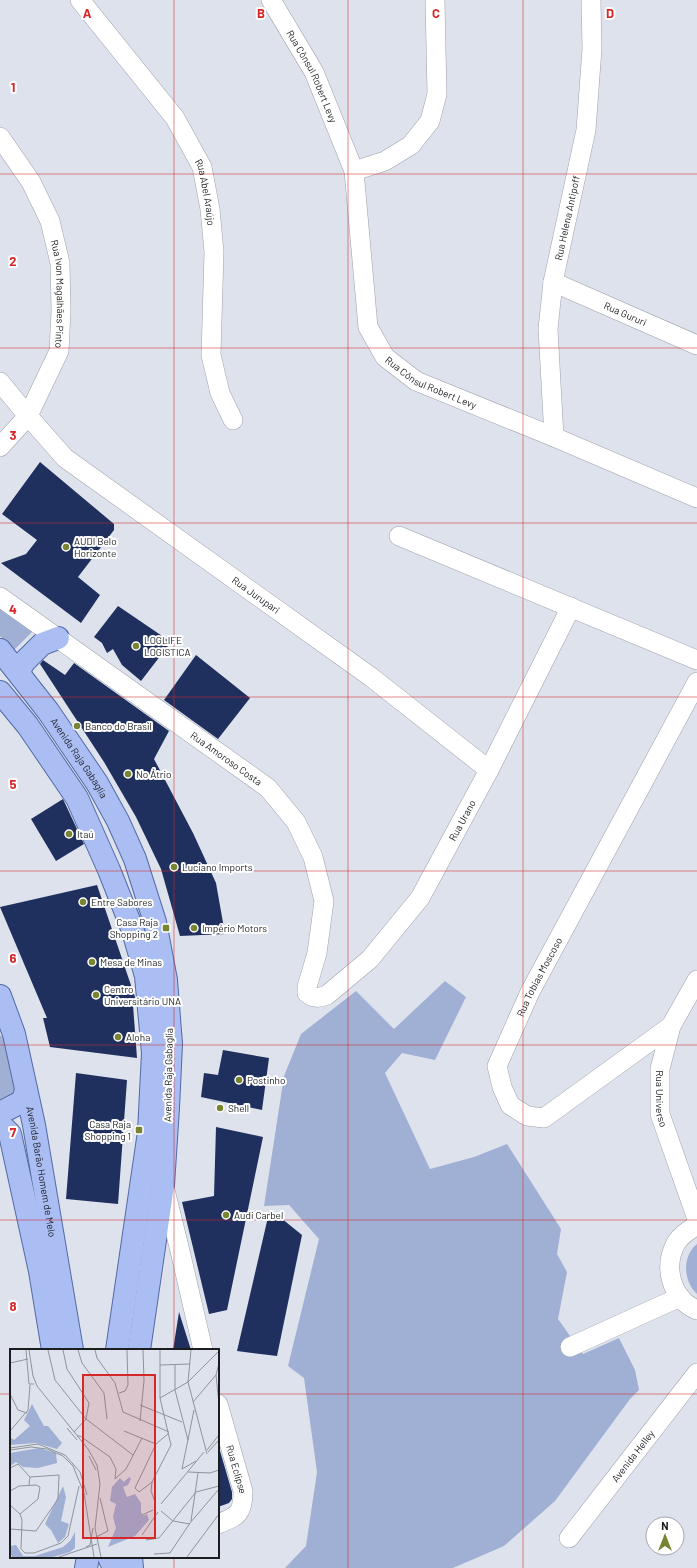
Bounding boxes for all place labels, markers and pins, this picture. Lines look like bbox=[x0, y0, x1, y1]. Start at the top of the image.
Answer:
place label: AUDI Belo Horizonte bbox=[74, 535, 117, 559]
marker: AUDI Belo Horizonte bbox=[61, 542, 71, 552]
place label: LOGLIFE LOGISTICA bbox=[144, 634, 191, 658]
marker: LOGLIFE LOGISTICA bbox=[131, 641, 141, 651]
place label: Banco do Brasil bbox=[85, 720, 152, 732]
marker: Banco do Brasil bbox=[72, 721, 82, 731]
place label: No Átrio bbox=[136, 768, 171, 780]
marker: No Átrio bbox=[123, 769, 133, 779]
place label: Itaú bbox=[77, 828, 94, 840]
marker: Itaú bbox=[64, 829, 74, 839]
place label: Luciano Imports bbox=[182, 861, 253, 873]
marker: Luciano Imports bbox=[169, 862, 179, 872]
place label: Entre Sabores bbox=[91, 896, 153, 908]
marker: Entre Sabores bbox=[78, 897, 88, 907]
place label: Casa Raja Shopping 2 bbox=[110, 916, 158, 940]
place label: Império Motors bbox=[202, 922, 267, 934]
marker: Casa Raja Shopping 2 bbox=[161, 923, 171, 933]
marker: Império Motors bbox=[189, 923, 199, 933]
place label: Mesa de Minas bbox=[100, 956, 162, 968]
marker: Mesa de Minas bbox=[87, 957, 97, 967]
place label: Centro Universitário UNA bbox=[104, 983, 181, 1007]
marker: Centro Universitário UNA bbox=[91, 990, 101, 1000]
place label: Aloha bbox=[126, 1031, 150, 1043]
marker: Aloha bbox=[113, 1032, 123, 1042]
place label: Postinho bbox=[247, 1074, 285, 1086]
marker: Postinho bbox=[234, 1075, 244, 1085]
place label: Shell bbox=[228, 1102, 249, 1114]
marker: Shell bbox=[215, 1103, 225, 1113]
place label: Casa Raja Shopping 1 bbox=[85, 1118, 131, 1142]
marker: Casa Raja Shopping 1 bbox=[134, 1125, 144, 1135]
place label: Audi Carbel bbox=[234, 1209, 283, 1221]
marker: Audi Carbel bbox=[221, 1210, 231, 1220]

